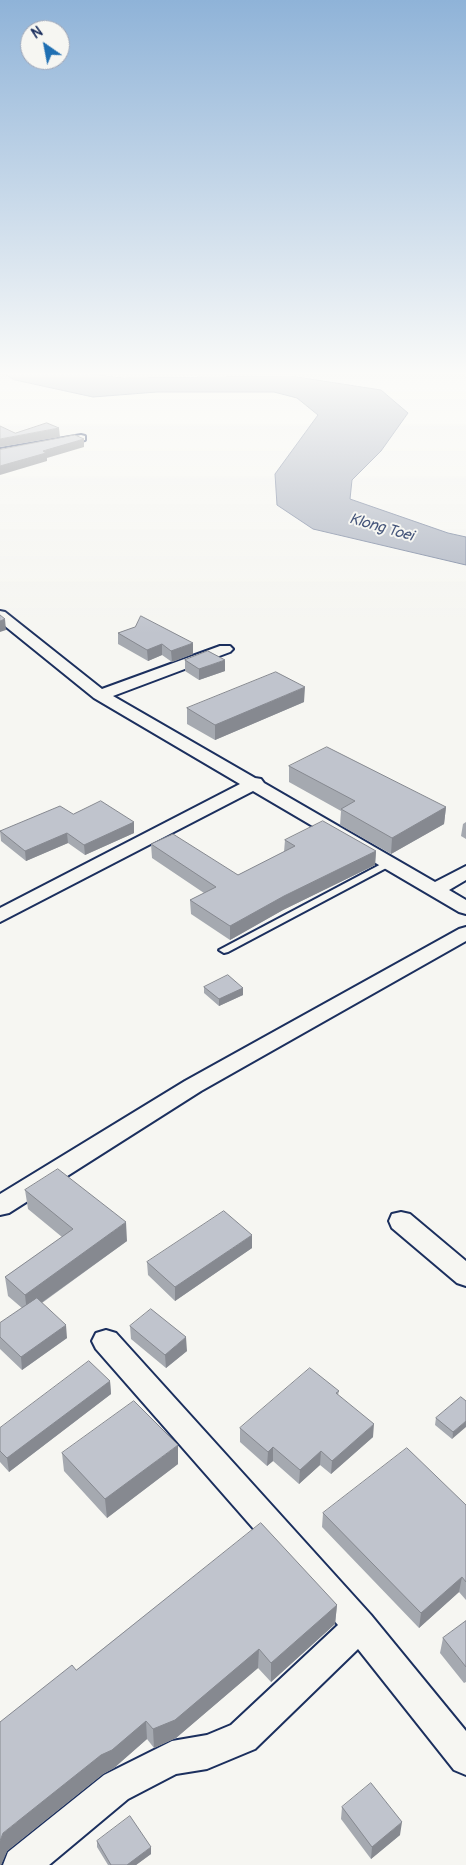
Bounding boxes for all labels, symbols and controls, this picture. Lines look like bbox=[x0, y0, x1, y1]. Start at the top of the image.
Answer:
north arrow bbox=[20, 20, 70, 70]
text: N bbox=[29, 23, 46, 43]
water label: Klong Toei bbox=[347, 510, 415, 546]

